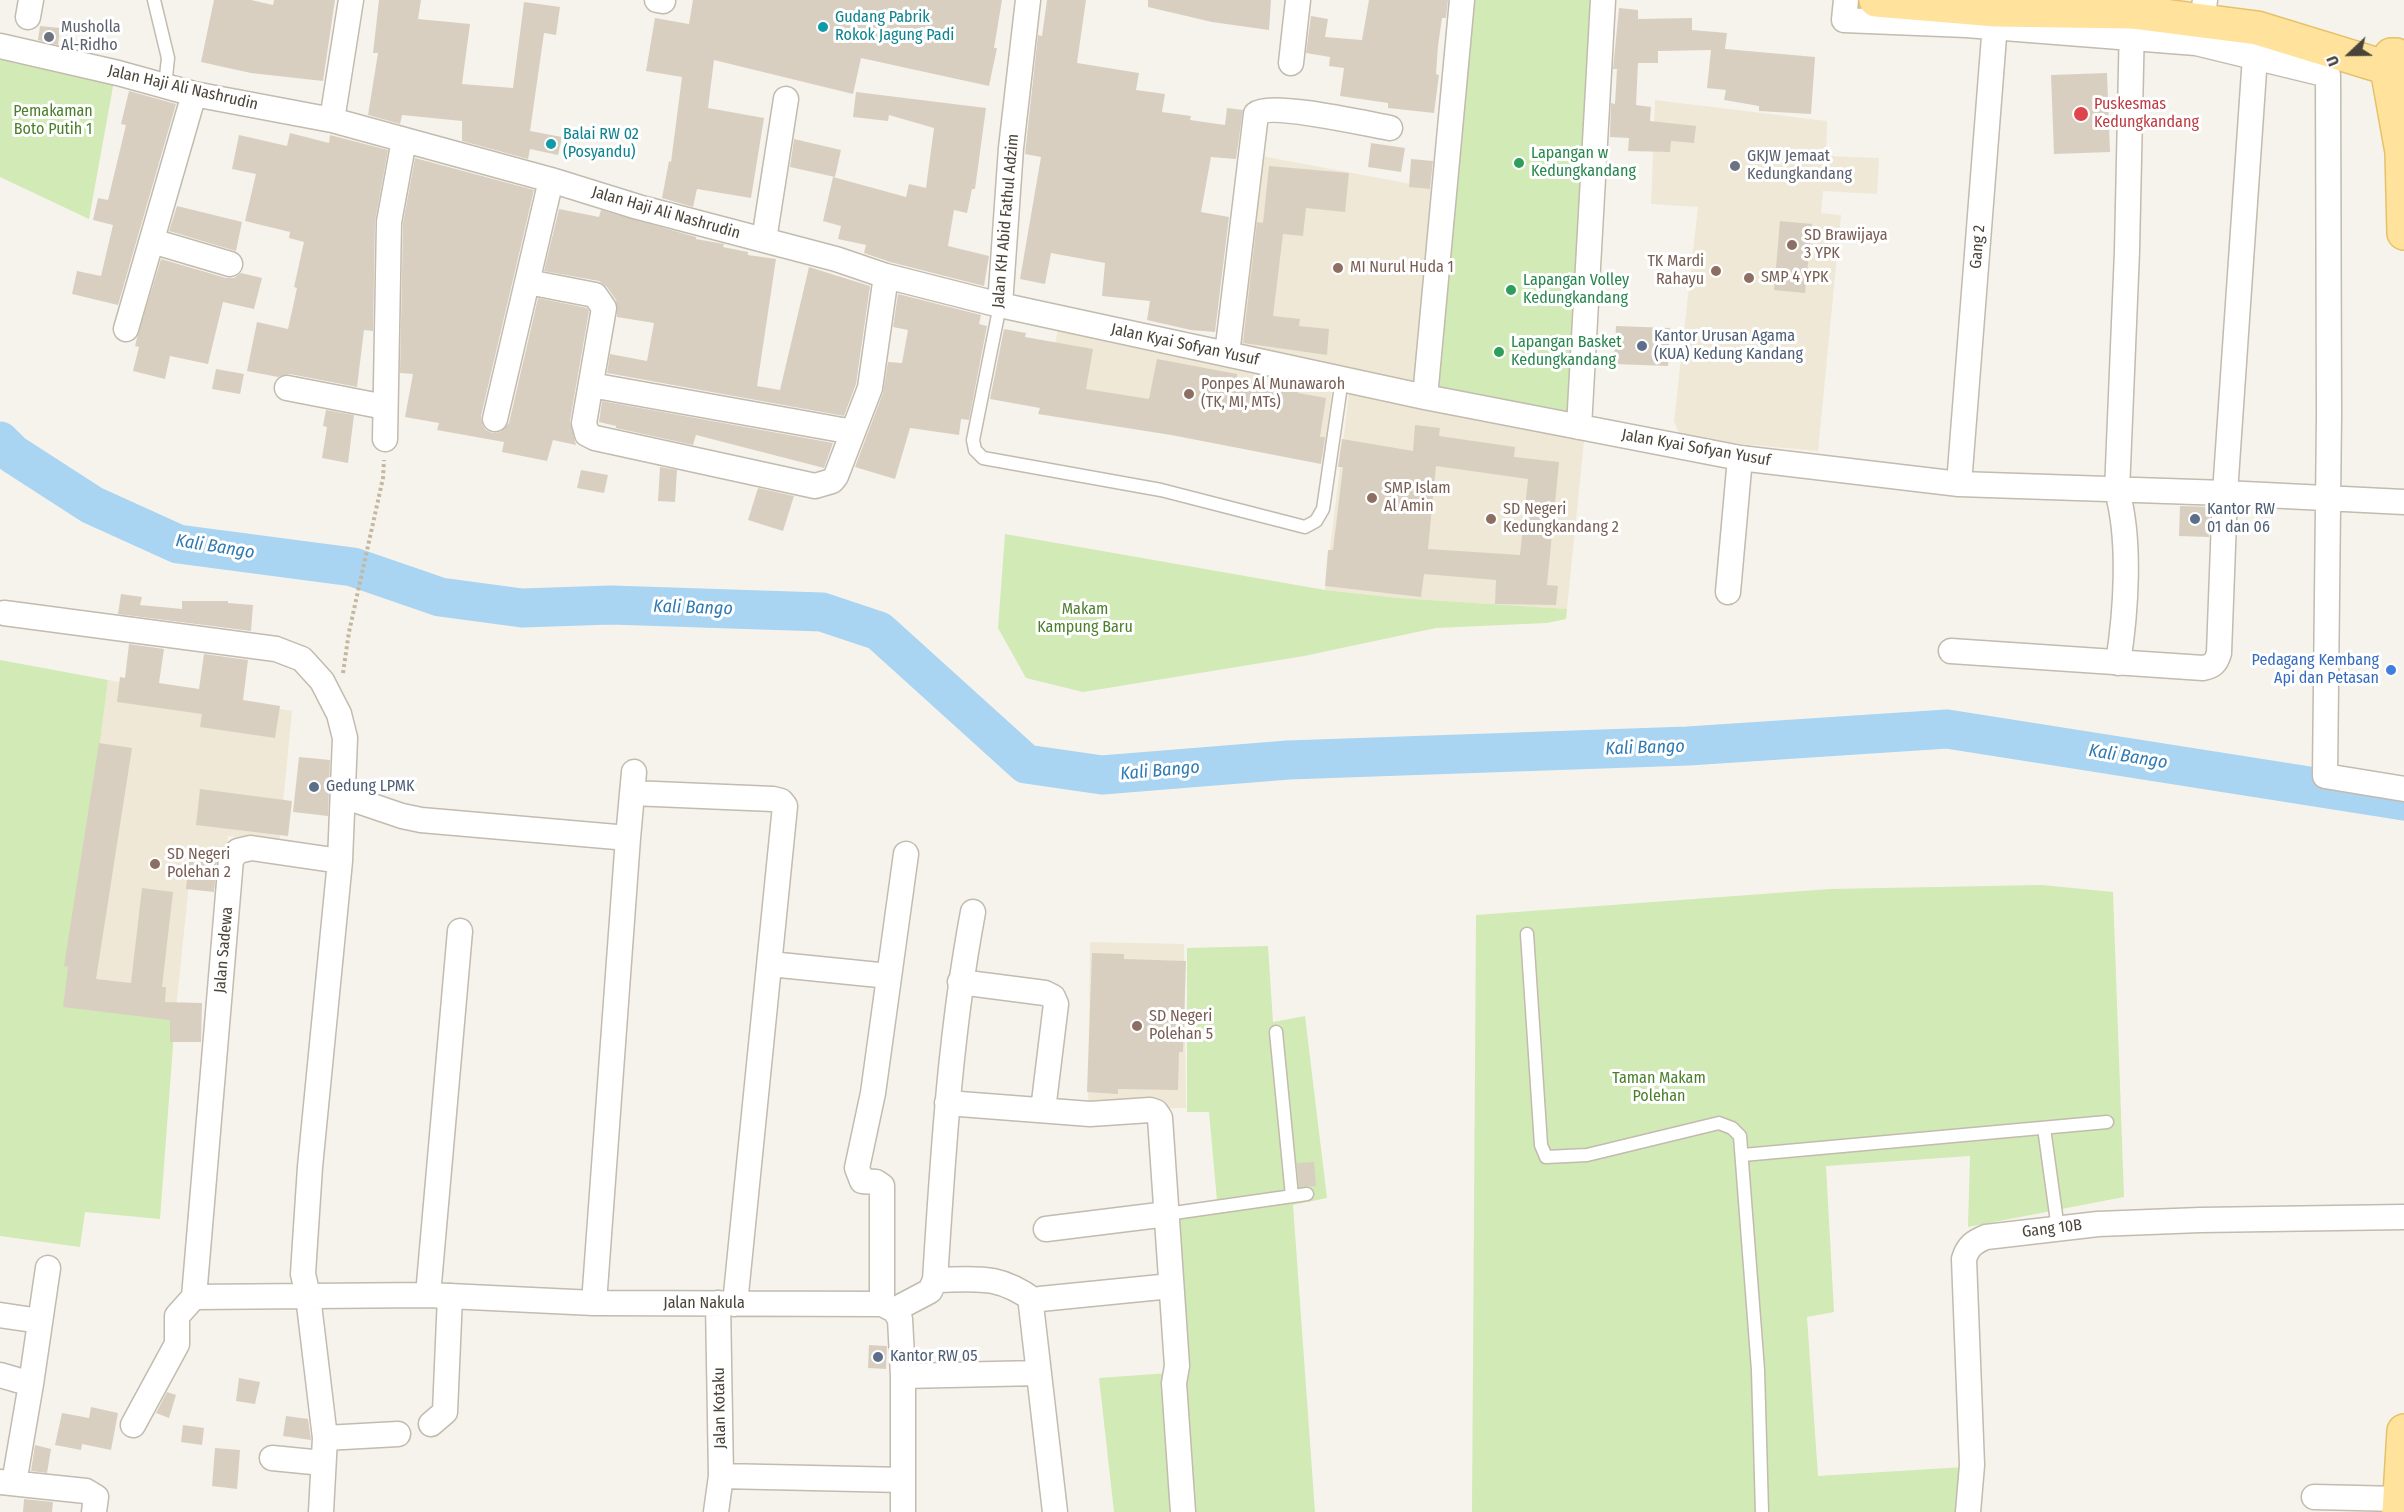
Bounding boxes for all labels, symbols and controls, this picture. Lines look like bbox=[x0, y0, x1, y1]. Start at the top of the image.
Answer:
place label: Gudang Pabrik Rokok Jagung Padi bbox=[835, 8, 954, 46]
place label: Musholla Al-Ridho bbox=[61, 18, 121, 56]
marker: Gudang Pabrik Rokok Jagung Padi bbox=[816, 20, 830, 34]
north arrow bbox=[2320, 24, 2380, 84]
marker: Musholla Al-Ridho bbox=[42, 30, 56, 44]
text: U bbox=[2322, 53, 2343, 69]
street label: Jalan Haji Ali Nashrudin bbox=[106, 61, 260, 115]
place label: Puskesmas Kedungkandang bbox=[2094, 95, 2199, 133]
park label: Pemakaman Boto Putih 1 bbox=[13, 102, 93, 140]
marker: Puskesmas Kedungkandang bbox=[2072, 105, 2090, 123]
place label: Balai RW 02 (Posyandu) bbox=[563, 125, 639, 163]
street label: Jalan KH Abid Fathul Adzim bbox=[989, 133, 1023, 309]
marker: Balai RW 02 (Posyandu) bbox=[544, 137, 558, 151]
place label: Lapangan w Kedungkandang bbox=[1531, 144, 1636, 182]
place label: GKJW Jemaat Kedungkandang bbox=[1747, 147, 1852, 185]
marker: Lapangan w Kedungkandang bbox=[1512, 156, 1526, 170]
marker: GKJW Jemaat Kedungkandang bbox=[1728, 159, 1742, 173]
street label: Jalan Haji Ali Nashrudin bbox=[590, 183, 742, 243]
street label: Gang 2 bbox=[1967, 224, 1989, 270]
place label: SD Brawijaya 3 YPK bbox=[1804, 226, 1887, 264]
marker: SD Brawijaya 3 YPK bbox=[1785, 238, 1799, 252]
place label: TK Mardi Rahayu bbox=[1647, 252, 1704, 290]
place label: MI Nurul Huda 1 bbox=[1350, 258, 1454, 278]
marker: MI Nurul Huda 1 bbox=[1331, 261, 1345, 275]
marker: TK Mardi Rahayu bbox=[1709, 264, 1723, 278]
place label: SMP 4 YPK bbox=[1761, 268, 1829, 288]
place label: Lapangan Volley Kedungkandang bbox=[1523, 271, 1629, 309]
marker: SMP 4 YPK bbox=[1742, 271, 1756, 285]
marker: Lapangan Volley Kedungkandang bbox=[1504, 283, 1518, 297]
street label: Jalan Kyai Sofyan Yusuf bbox=[1109, 320, 1261, 370]
place label: Kantor Urusan Agama (KUA) Kedung Kandang bbox=[1654, 327, 1803, 365]
place label: Lapangan Basket Kedungkandang bbox=[1511, 333, 1621, 371]
marker: Kantor Urusan Agama (KUA) Kedung Kandang bbox=[1635, 339, 1649, 353]
marker: Lapangan Basket Kedungkandang bbox=[1492, 345, 1506, 359]
place label: Ponpes Al Munawaroh (TK, MI, MTs) bbox=[1201, 375, 1345, 413]
marker: Ponpes Al Munawaroh (TK, MI, MTs) bbox=[1182, 387, 1196, 401]
street label: Jalan Kyai Sofyan Yusuf bbox=[1620, 425, 1772, 471]
place label: SMP Islam Al Amin bbox=[1384, 479, 1451, 517]
marker: SMP Islam Al Amin bbox=[1365, 491, 1379, 505]
place label: SD Negeri Kedungkandang 2 bbox=[1503, 500, 1619, 538]
place label: Kantor RW 01 dan 06 bbox=[2207, 500, 2275, 538]
marker: SD Negeri Kedungkandang 2 bbox=[1484, 512, 1498, 526]
marker: Kantor RW 01 dan 06 bbox=[2188, 512, 2202, 526]
water label: Kali Bango bbox=[174, 530, 256, 564]
water label: Kali Bango bbox=[653, 596, 733, 620]
park label: Makam Kampung Baru bbox=[1037, 600, 1133, 638]
place label: Pedagang Kembang Api dan Petasan bbox=[2252, 651, 2379, 689]
marker: Pedagang Kembang Api dan Petasan bbox=[2384, 663, 2398, 677]
water label: Kali Bango bbox=[1605, 736, 1685, 760]
water label: Kali Bango bbox=[2087, 740, 2169, 774]
water label: Kali Bango bbox=[1119, 757, 1201, 785]
place label: Gedung LPMK bbox=[326, 777, 415, 797]
marker: Gedung LPMK bbox=[307, 780, 321, 794]
place label: SD Negeri Polehan 2 bbox=[167, 845, 231, 883]
marker: SD Negeri Polehan 2 bbox=[148, 857, 162, 871]
street label: Jalan Sadewa bbox=[211, 906, 237, 994]
place label: SD Negeri Polehan 5 bbox=[1149, 1007, 1213, 1045]
marker: SD Negeri Polehan 5 bbox=[1130, 1019, 1144, 1033]
park label: Taman Makam Polehan bbox=[1612, 1069, 1706, 1107]
street label: Gang 10B bbox=[2021, 1216, 2083, 1242]
street label: Jalan Nakula bbox=[663, 1294, 745, 1314]
place label: Kantor RW 05 bbox=[890, 1347, 978, 1367]
marker: Kantor RW 05 bbox=[871, 1350, 885, 1364]
street label: Jalan Kotaku bbox=[710, 1367, 730, 1449]

